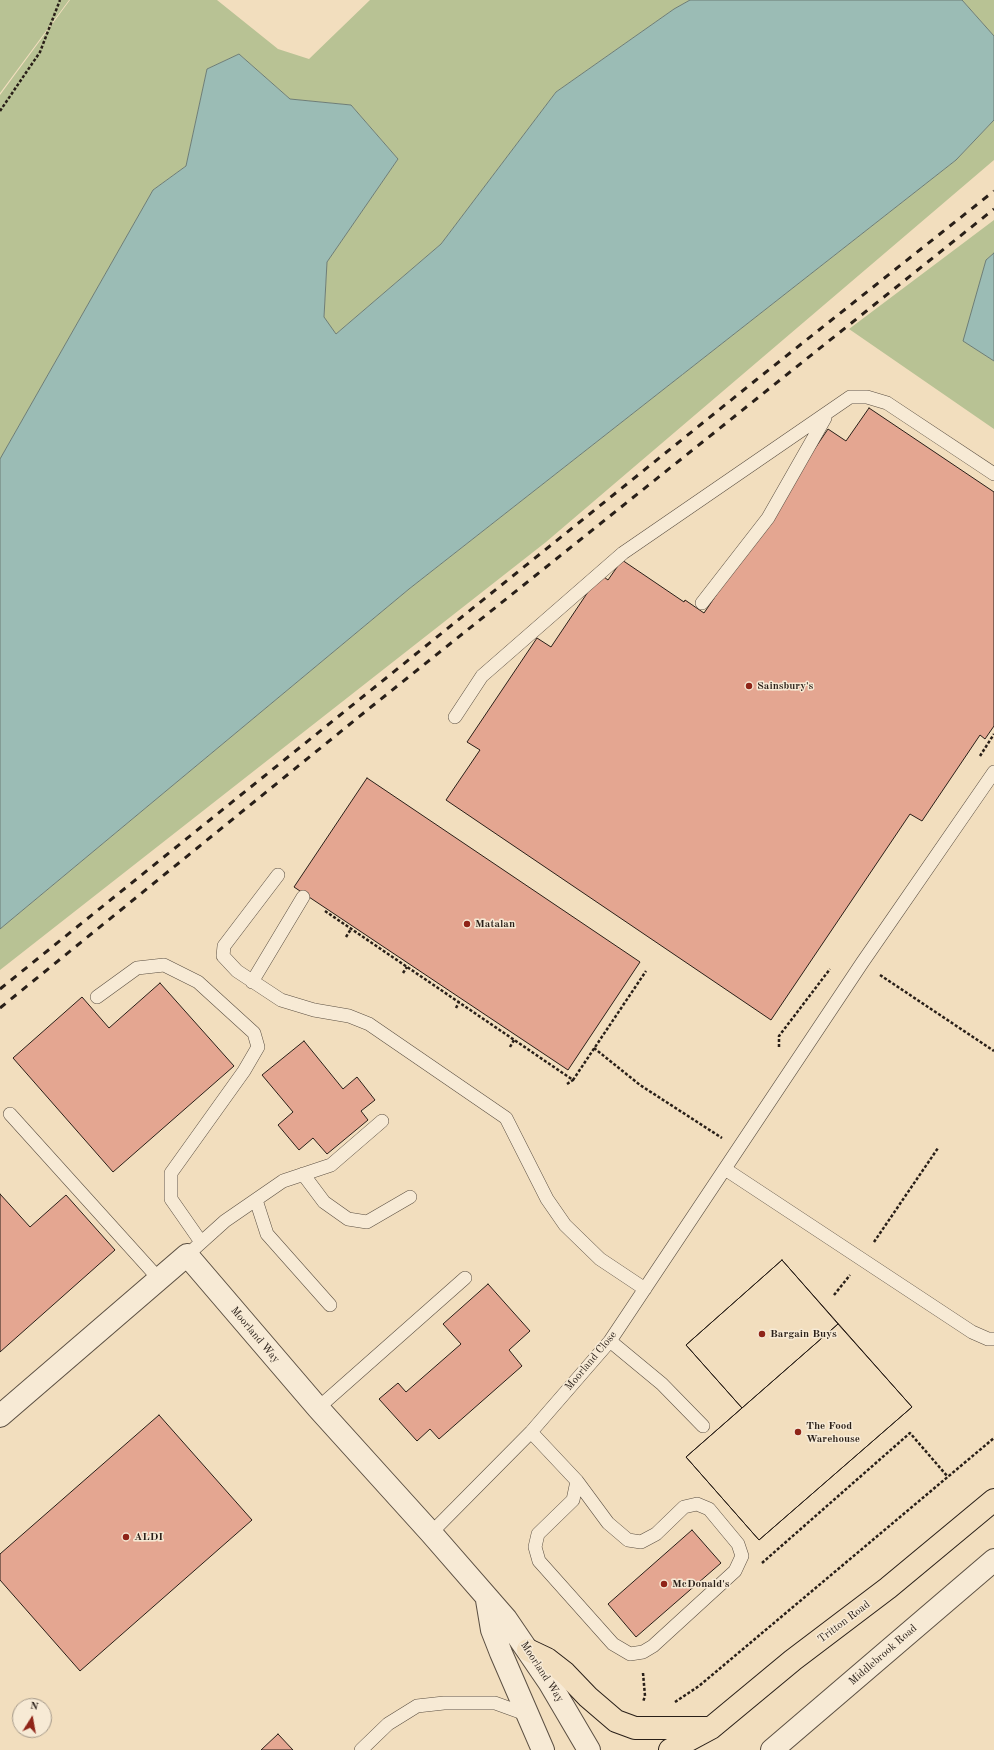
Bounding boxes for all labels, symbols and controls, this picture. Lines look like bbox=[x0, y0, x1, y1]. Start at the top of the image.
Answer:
place label: Sainsbury's bbox=[757, 679, 813, 693]
marker: Sainsbury's bbox=[744, 681, 754, 691]
place label: Matalan bbox=[475, 917, 515, 931]
marker: Matalan bbox=[462, 919, 472, 929]
street label: Moorland Way bbox=[228, 1304, 282, 1366]
place label: Bargain Buys bbox=[770, 1327, 837, 1341]
street label: Moorland Close bbox=[562, 1329, 620, 1393]
marker: Bargain Buys bbox=[757, 1329, 767, 1339]
place label: The Food Warehouse bbox=[806, 1419, 860, 1445]
marker: The Food Warehouse bbox=[793, 1427, 803, 1437]
place label: ALDI bbox=[134, 1530, 163, 1544]
marker: ALDI bbox=[121, 1532, 131, 1542]
place label: McDonald's bbox=[672, 1577, 730, 1591]
marker: McDonald's bbox=[659, 1579, 669, 1589]
street label: Tritton Road bbox=[815, 1598, 873, 1646]
street label: Middlebrook Road bbox=[846, 1622, 920, 1688]
street label: Moorland Way bbox=[517, 1639, 567, 1705]
north arrow bbox=[12, 1698, 52, 1738]
text: N bbox=[29, 1701, 39, 1713]

